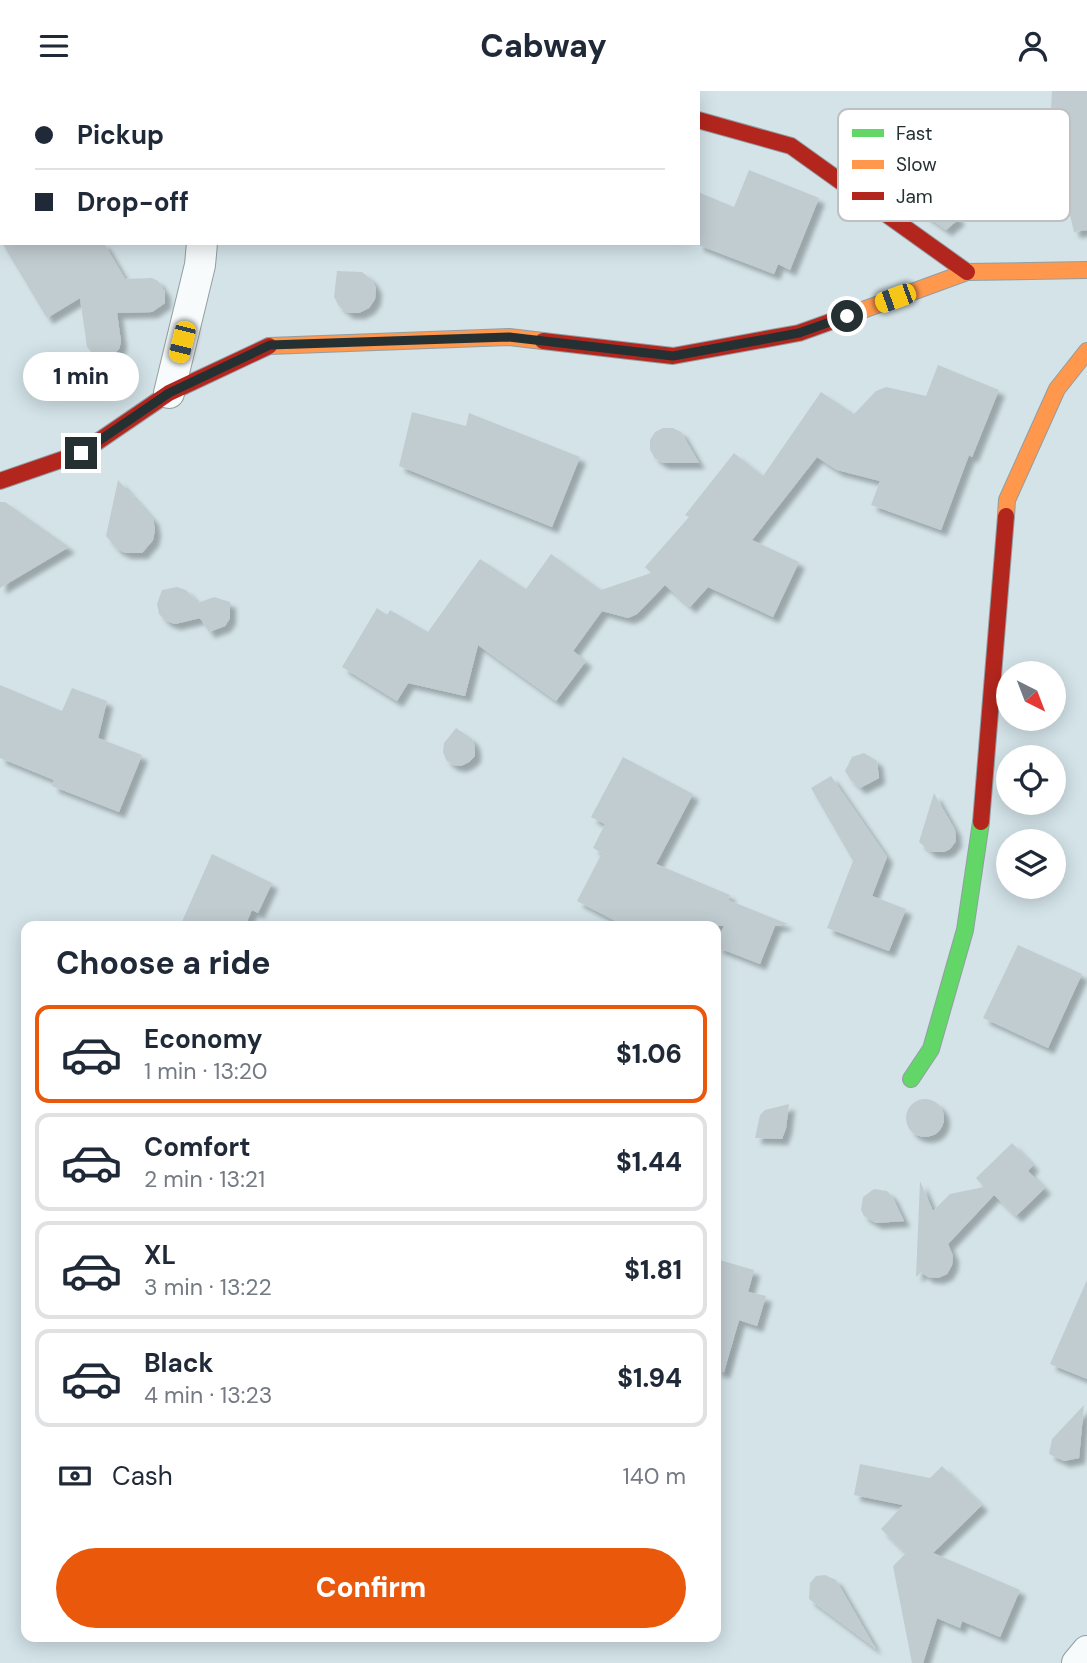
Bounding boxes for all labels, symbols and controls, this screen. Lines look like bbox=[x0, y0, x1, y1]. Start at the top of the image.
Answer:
text: Cabway bbox=[480, 25, 607, 67]
icon: menu bbox=[35, 27, 73, 65]
icon: person bbox=[1014, 27, 1052, 65]
legend bbox=[838, 109, 1070, 221]
text: Pickup bbox=[77, 118, 164, 152]
text: Fast bbox=[896, 121, 932, 146]
text: Slow bbox=[896, 152, 937, 177]
text: Jam bbox=[896, 184, 933, 209]
text: Drop-off bbox=[77, 185, 189, 219]
car bbox=[872, 281, 919, 315]
route start bbox=[831, 300, 863, 332]
car bbox=[167, 319, 198, 365]
callout: 1 min bbox=[23, 351, 139, 401]
text: 1 min bbox=[53, 361, 109, 391]
route end bbox=[65, 437, 97, 469]
north arrow bbox=[996, 661, 1066, 731]
map controls bbox=[996, 661, 1066, 899]
button: locate bbox=[996, 745, 1066, 815]
button: layers bbox=[996, 829, 1066, 899]
text: Choose a ride bbox=[56, 942, 271, 984]
text: Economy bbox=[144, 1022, 262, 1056]
icon: car bbox=[60, 1023, 123, 1086]
text: $1.06 bbox=[616, 1037, 682, 1071]
text: 1 min · 13:20 bbox=[144, 1056, 267, 1086]
text: Comfort bbox=[144, 1130, 250, 1164]
icon: car bbox=[60, 1131, 123, 1194]
text: $1.44 bbox=[616, 1145, 682, 1179]
text: 2 min · 13:21 bbox=[144, 1164, 265, 1194]
text: XL bbox=[144, 1238, 176, 1272]
icon: car bbox=[60, 1239, 123, 1302]
text: $1.81 bbox=[624, 1253, 682, 1287]
text: 3 min · 13:22 bbox=[144, 1272, 272, 1302]
text: Black bbox=[144, 1346, 214, 1380]
icon: car bbox=[60, 1347, 123, 1410]
text: $1.94 bbox=[617, 1361, 682, 1395]
text: 4 min · 13:23 bbox=[144, 1380, 272, 1410]
icon: cash bbox=[56, 1457, 94, 1495]
text: Cash bbox=[112, 1459, 173, 1493]
text: 140 m bbox=[623, 1461, 686, 1491]
button: Confirm bbox=[56, 1548, 686, 1628]

